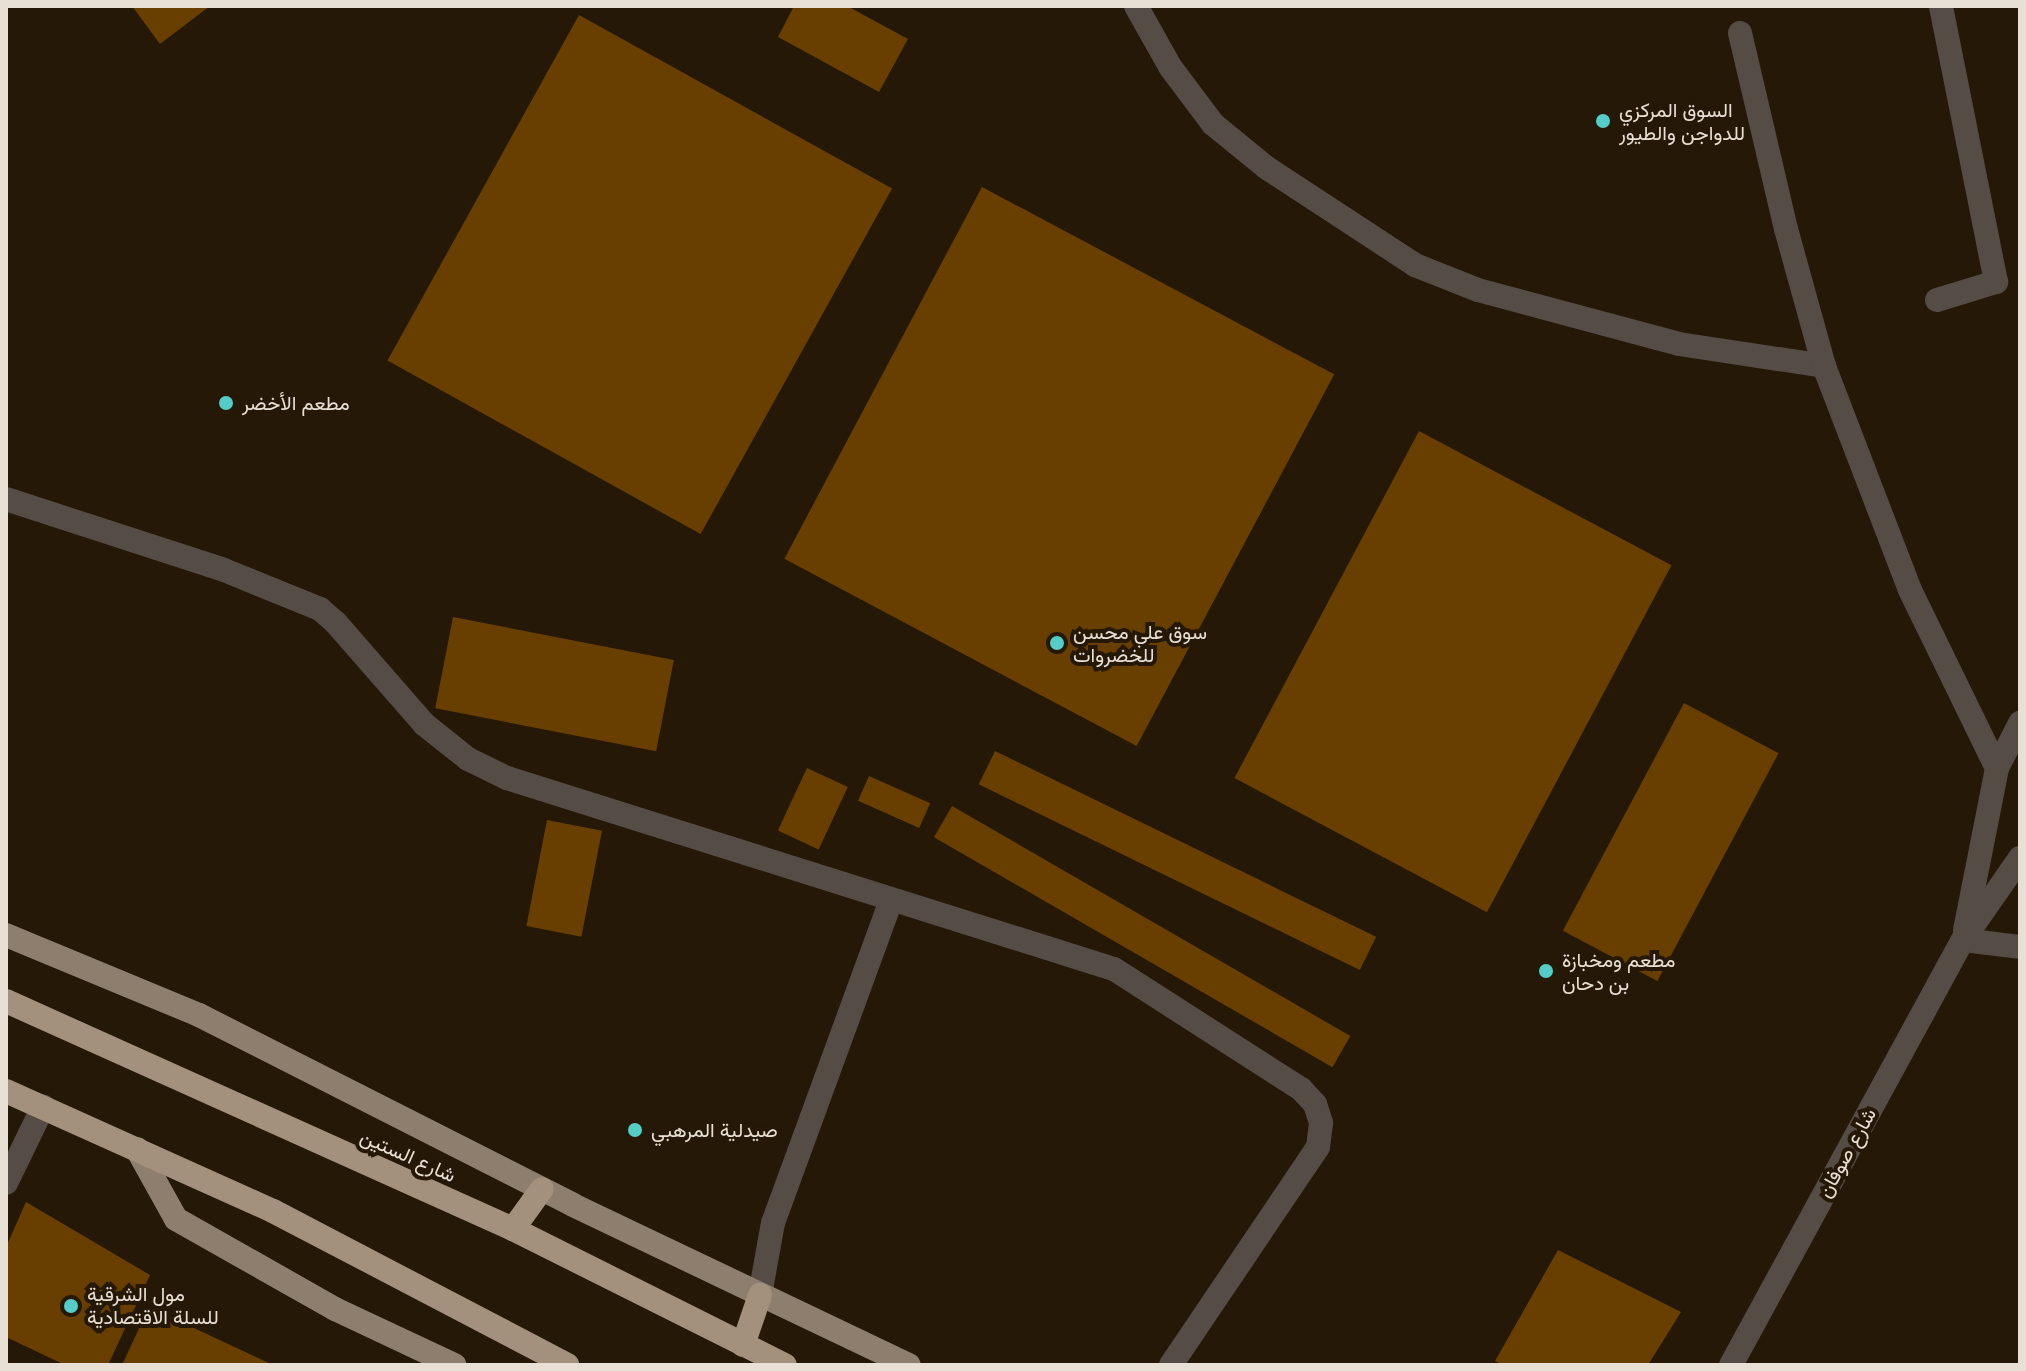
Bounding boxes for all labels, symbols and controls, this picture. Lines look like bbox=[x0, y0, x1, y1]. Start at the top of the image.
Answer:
place label: السوق المركزي للدواجن والطيور bbox=[1619, 98, 1745, 145]
marker: السوق المركزي للدواجن والطيور bbox=[1594, 112, 1612, 130]
place label: مطعم الأخضر bbox=[242, 391, 350, 415]
marker: مطعم الأخضر bbox=[217, 394, 235, 412]
place label: سوق علي محسن للخضروات bbox=[1073, 620, 1207, 667]
marker: سوق علي محسن للخضروات bbox=[1048, 634, 1066, 652]
place label: مطعم ومخبازة بن دحان bbox=[1562, 948, 1675, 995]
marker: مطعم ومخبازة بن دحان bbox=[1537, 962, 1555, 980]
street label: شارع صوفان bbox=[1813, 1104, 1881, 1202]
place label: صيدلية المرهبي bbox=[651, 1118, 778, 1142]
marker: صيدلية المرهبي bbox=[626, 1121, 644, 1139]
street label: شارع الستين bbox=[356, 1124, 460, 1188]
place label: مول الشرقية للسلة الاقتصادية bbox=[87, 1282, 219, 1329]
marker: مول الشرقية للسلة الاقتصادية bbox=[62, 1297, 80, 1315]

